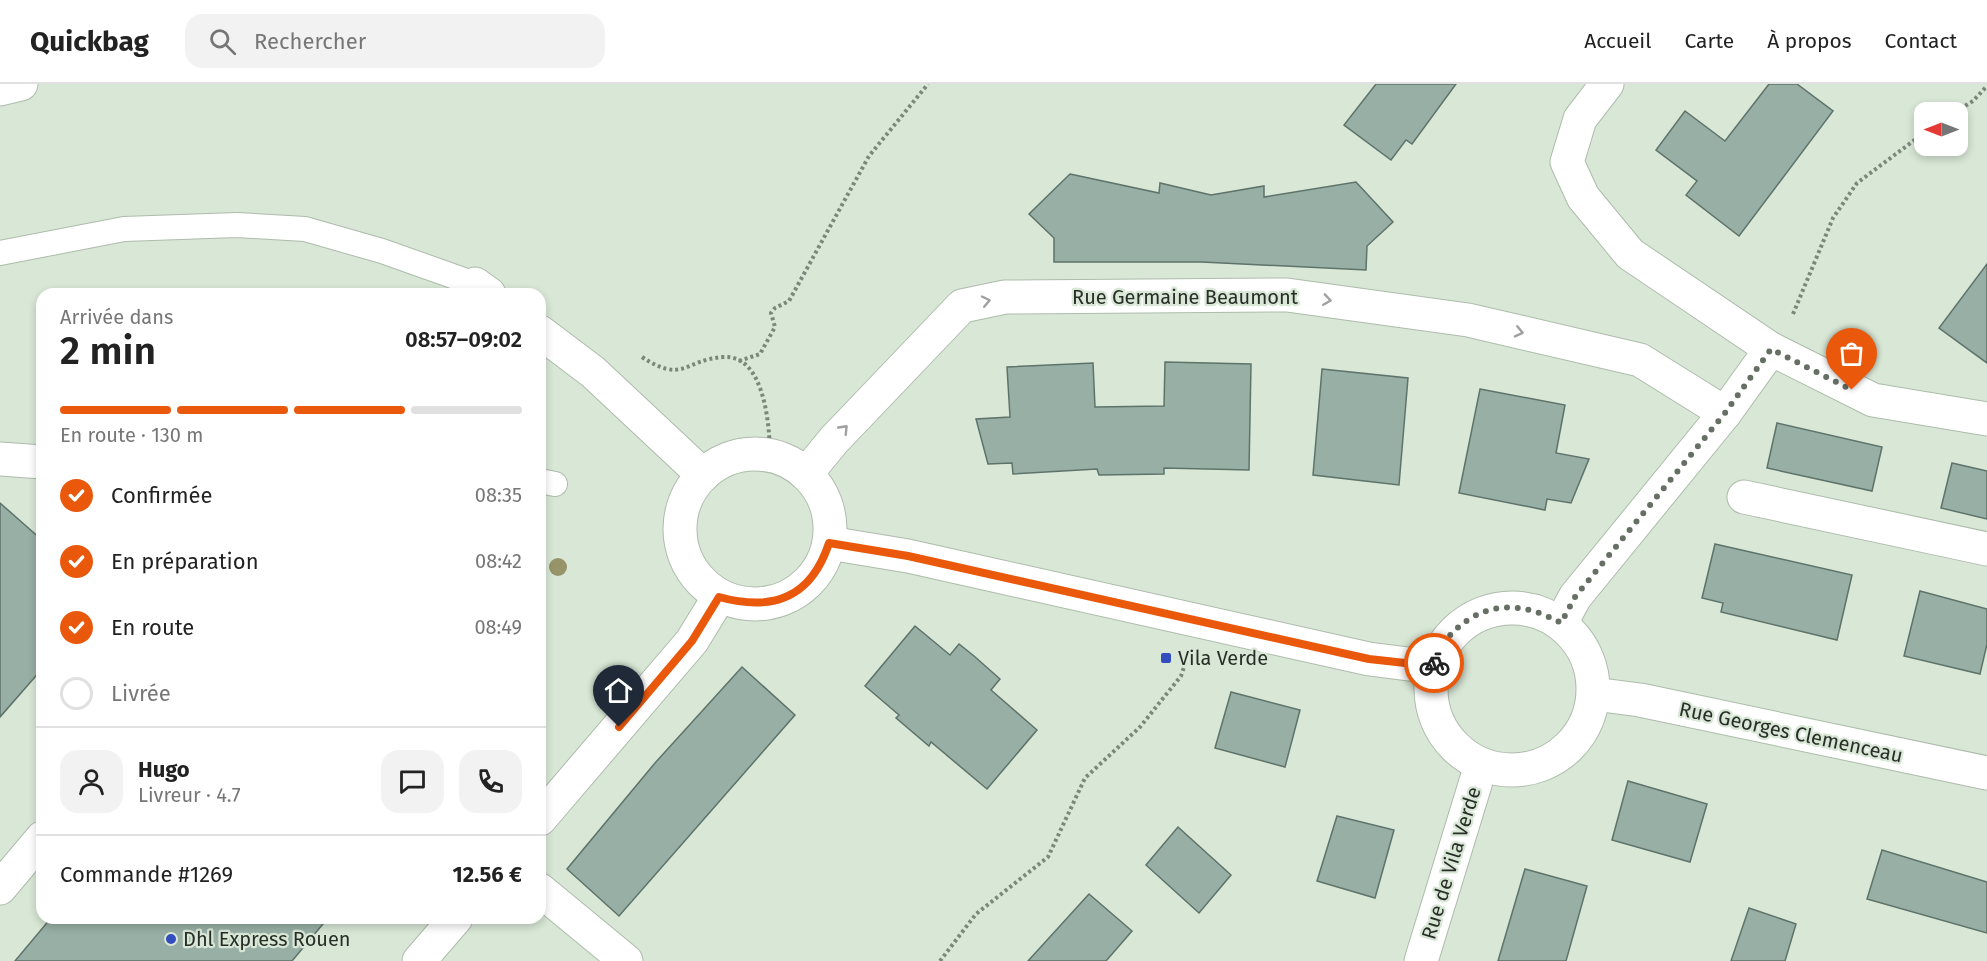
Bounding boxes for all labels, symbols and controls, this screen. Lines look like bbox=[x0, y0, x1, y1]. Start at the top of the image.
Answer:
search box bbox=[185, 14, 605, 68]
text: Quickbag bbox=[30, 25, 149, 58]
icon: search bbox=[206, 25, 239, 58]
text: Rechercher bbox=[254, 28, 366, 55]
text: Accueil bbox=[1584, 28, 1651, 54]
text: Carte bbox=[1684, 28, 1734, 54]
text: À propos bbox=[1767, 28, 1852, 54]
text: Contact bbox=[1885, 28, 1957, 54]
north arrow bbox=[1914, 102, 1968, 156]
map controls bbox=[1914, 102, 1968, 156]
street label: Rue Germaine Beaumont bbox=[1072, 285, 1299, 309]
one-way arrow bbox=[1322, 294, 1332, 306]
one-way arrow bbox=[981, 295, 991, 308]
text: Arrivée dans bbox=[60, 305, 173, 329]
one-way arrow bbox=[1514, 325, 1524, 338]
text: 08:57–09:02 bbox=[405, 326, 522, 353]
text: 2 min bbox=[60, 328, 156, 374]
pin bbox=[1826, 328, 1877, 390]
icon: bag bbox=[1835, 337, 1868, 370]
text: En route · 130 m bbox=[60, 423, 203, 447]
one-way arrow bbox=[837, 426, 848, 436]
icon: check bbox=[60, 479, 93, 512]
text: Confirmée bbox=[111, 482, 213, 509]
text: 08:35 bbox=[475, 483, 522, 507]
icon: check bbox=[60, 545, 93, 578]
text: En préparation bbox=[111, 548, 259, 575]
text: 08:42 bbox=[475, 549, 522, 573]
icon: check bbox=[60, 611, 93, 644]
text: En route bbox=[111, 614, 194, 641]
text: 08:49 bbox=[474, 615, 522, 639]
courier bbox=[1404, 633, 1464, 693]
place label: Vila Verde bbox=[1178, 646, 1268, 670]
icon: bike bbox=[1418, 647, 1451, 680]
marker: Vila Verde bbox=[1159, 651, 1173, 665]
pin bbox=[593, 665, 644, 727]
icon: home bbox=[602, 674, 635, 707]
text: Livrée bbox=[111, 680, 171, 707]
street label: Rue Georges Clemenceau bbox=[1677, 697, 1905, 767]
button: person bbox=[60, 750, 123, 813]
button: chat bbox=[381, 750, 444, 813]
button: phone bbox=[459, 750, 522, 813]
text: Hugo bbox=[138, 756, 190, 783]
text: Livreur · 4.7 bbox=[138, 783, 241, 807]
street label: Rue de Vila Verde bbox=[1416, 784, 1486, 942]
text: Commande #1269 bbox=[60, 861, 233, 888]
text: 12.56 € bbox=[453, 861, 522, 888]
place label: Dhl Express Rouen bbox=[183, 927, 351, 951]
marker: Dhl Express Rouen bbox=[164, 932, 178, 946]

